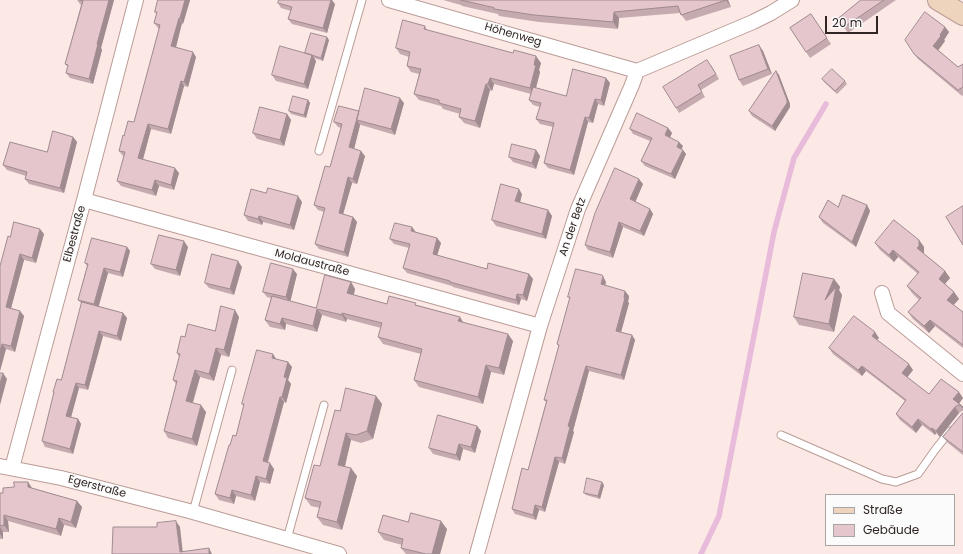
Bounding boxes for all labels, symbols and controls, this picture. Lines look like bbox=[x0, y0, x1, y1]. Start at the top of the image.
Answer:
scale bar bbox=[827, 8, 880, 34]
text: 20 m bbox=[832, 14, 862, 31]
street label: Höhenweg bbox=[483, 21, 543, 49]
street label: An der Betz bbox=[557, 196, 589, 258]
street label: Elbestraße bbox=[61, 204, 89, 264]
street label: Moldaustraße bbox=[273, 247, 351, 279]
street label: Egerstraße bbox=[67, 473, 127, 501]
legend bbox=[825, 494, 955, 546]
text: Straße bbox=[863, 501, 903, 518]
text: Gebäude bbox=[863, 521, 919, 538]

